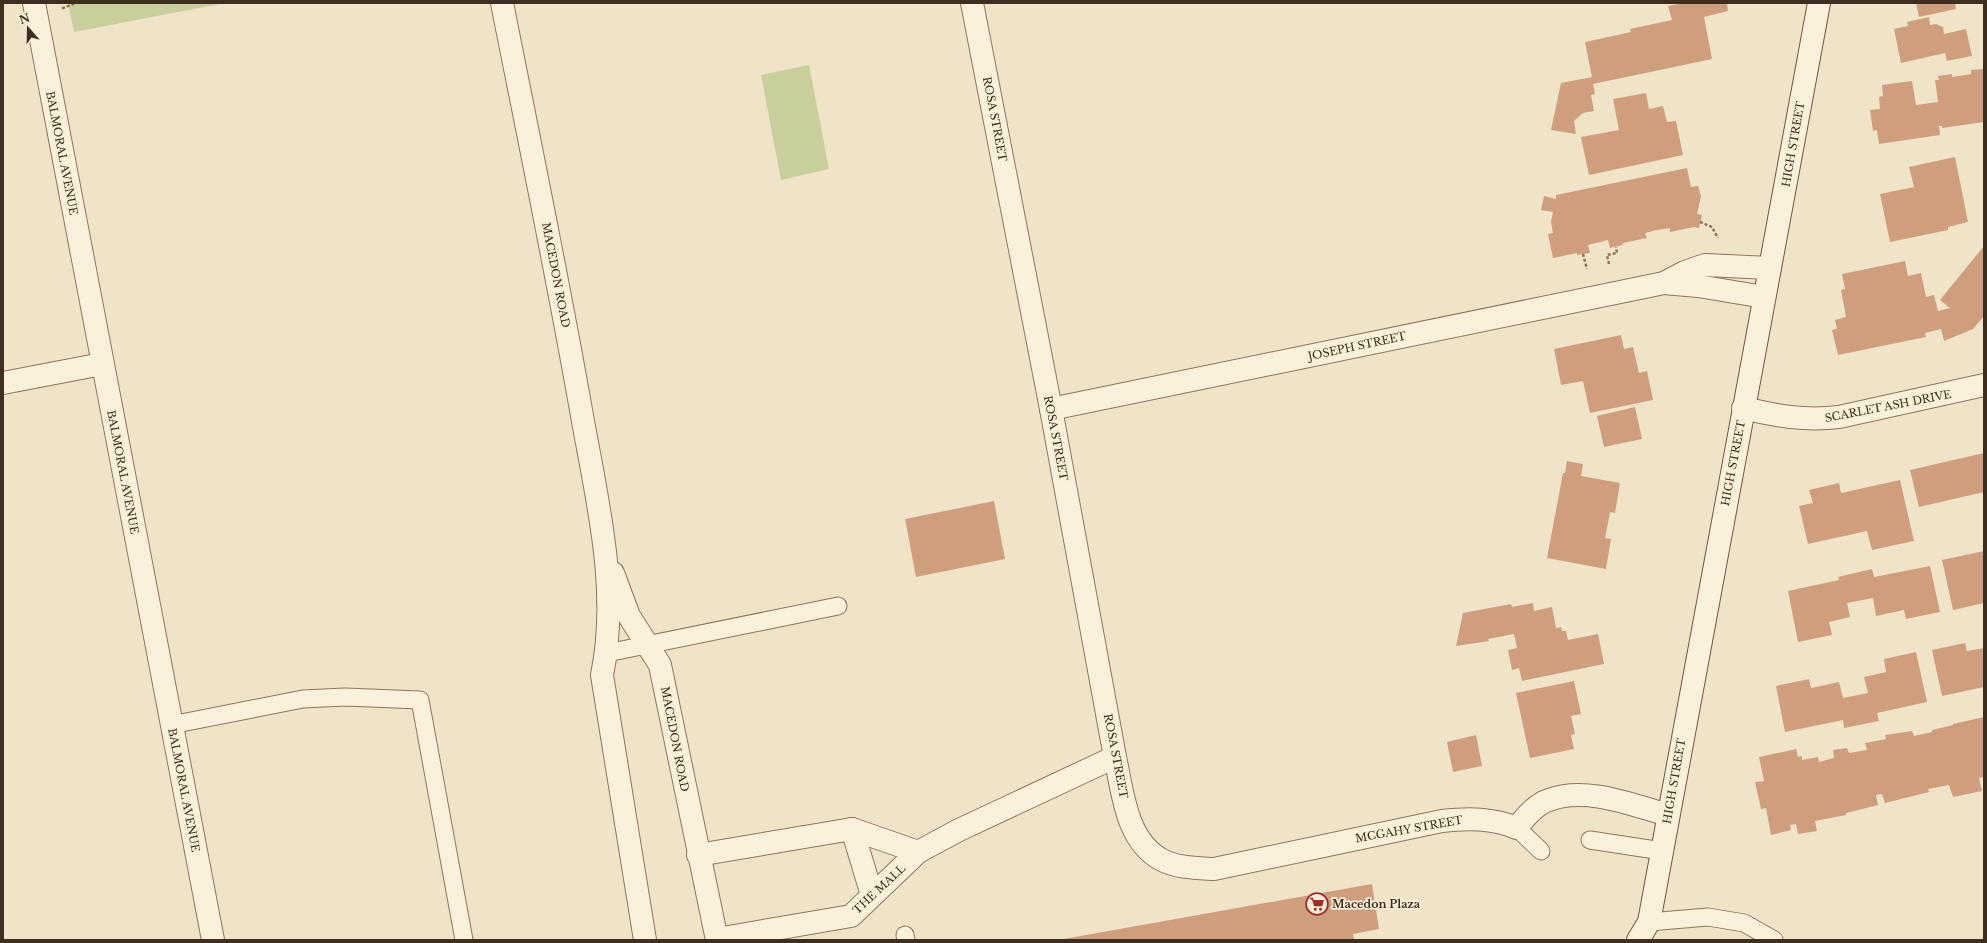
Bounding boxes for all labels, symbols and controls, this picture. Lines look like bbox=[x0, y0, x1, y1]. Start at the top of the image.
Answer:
north arrow bbox=[8, 8, 48, 48]
text: N bbox=[17, 10, 32, 27]
street label: ROSA STREET bbox=[980, 75, 1010, 163]
street label: BALMORAL AVENUE bbox=[43, 90, 81, 216]
street label: HIGH STREET bbox=[1779, 100, 1807, 188]
street label: MACEDON ROAD bbox=[539, 221, 573, 329]
street label: JOSEPH STREET bbox=[1305, 329, 1407, 364]
street label: SCARLET ASH DRIVE bbox=[1824, 387, 1952, 425]
street label: ROSA STREET bbox=[1041, 394, 1071, 482]
street label: BALMORAL AVENUE bbox=[104, 409, 142, 535]
street label: HIGH STREET bbox=[1718, 419, 1748, 507]
street label: MACEDON ROAD bbox=[658, 685, 692, 793]
street label: ROSA STREET bbox=[1101, 712, 1131, 800]
street label: BALMORAL AVENUE bbox=[165, 727, 203, 853]
street label: HIGH STREET bbox=[1660, 737, 1688, 825]
street label: MCGAHY STREET bbox=[1354, 813, 1464, 845]
street label: THE MALL bbox=[850, 861, 908, 917]
supermarket icon: Macedon Plaza bbox=[1304, 891, 1330, 917]
place label: Macedon Plaza bbox=[1332, 897, 1421, 911]

